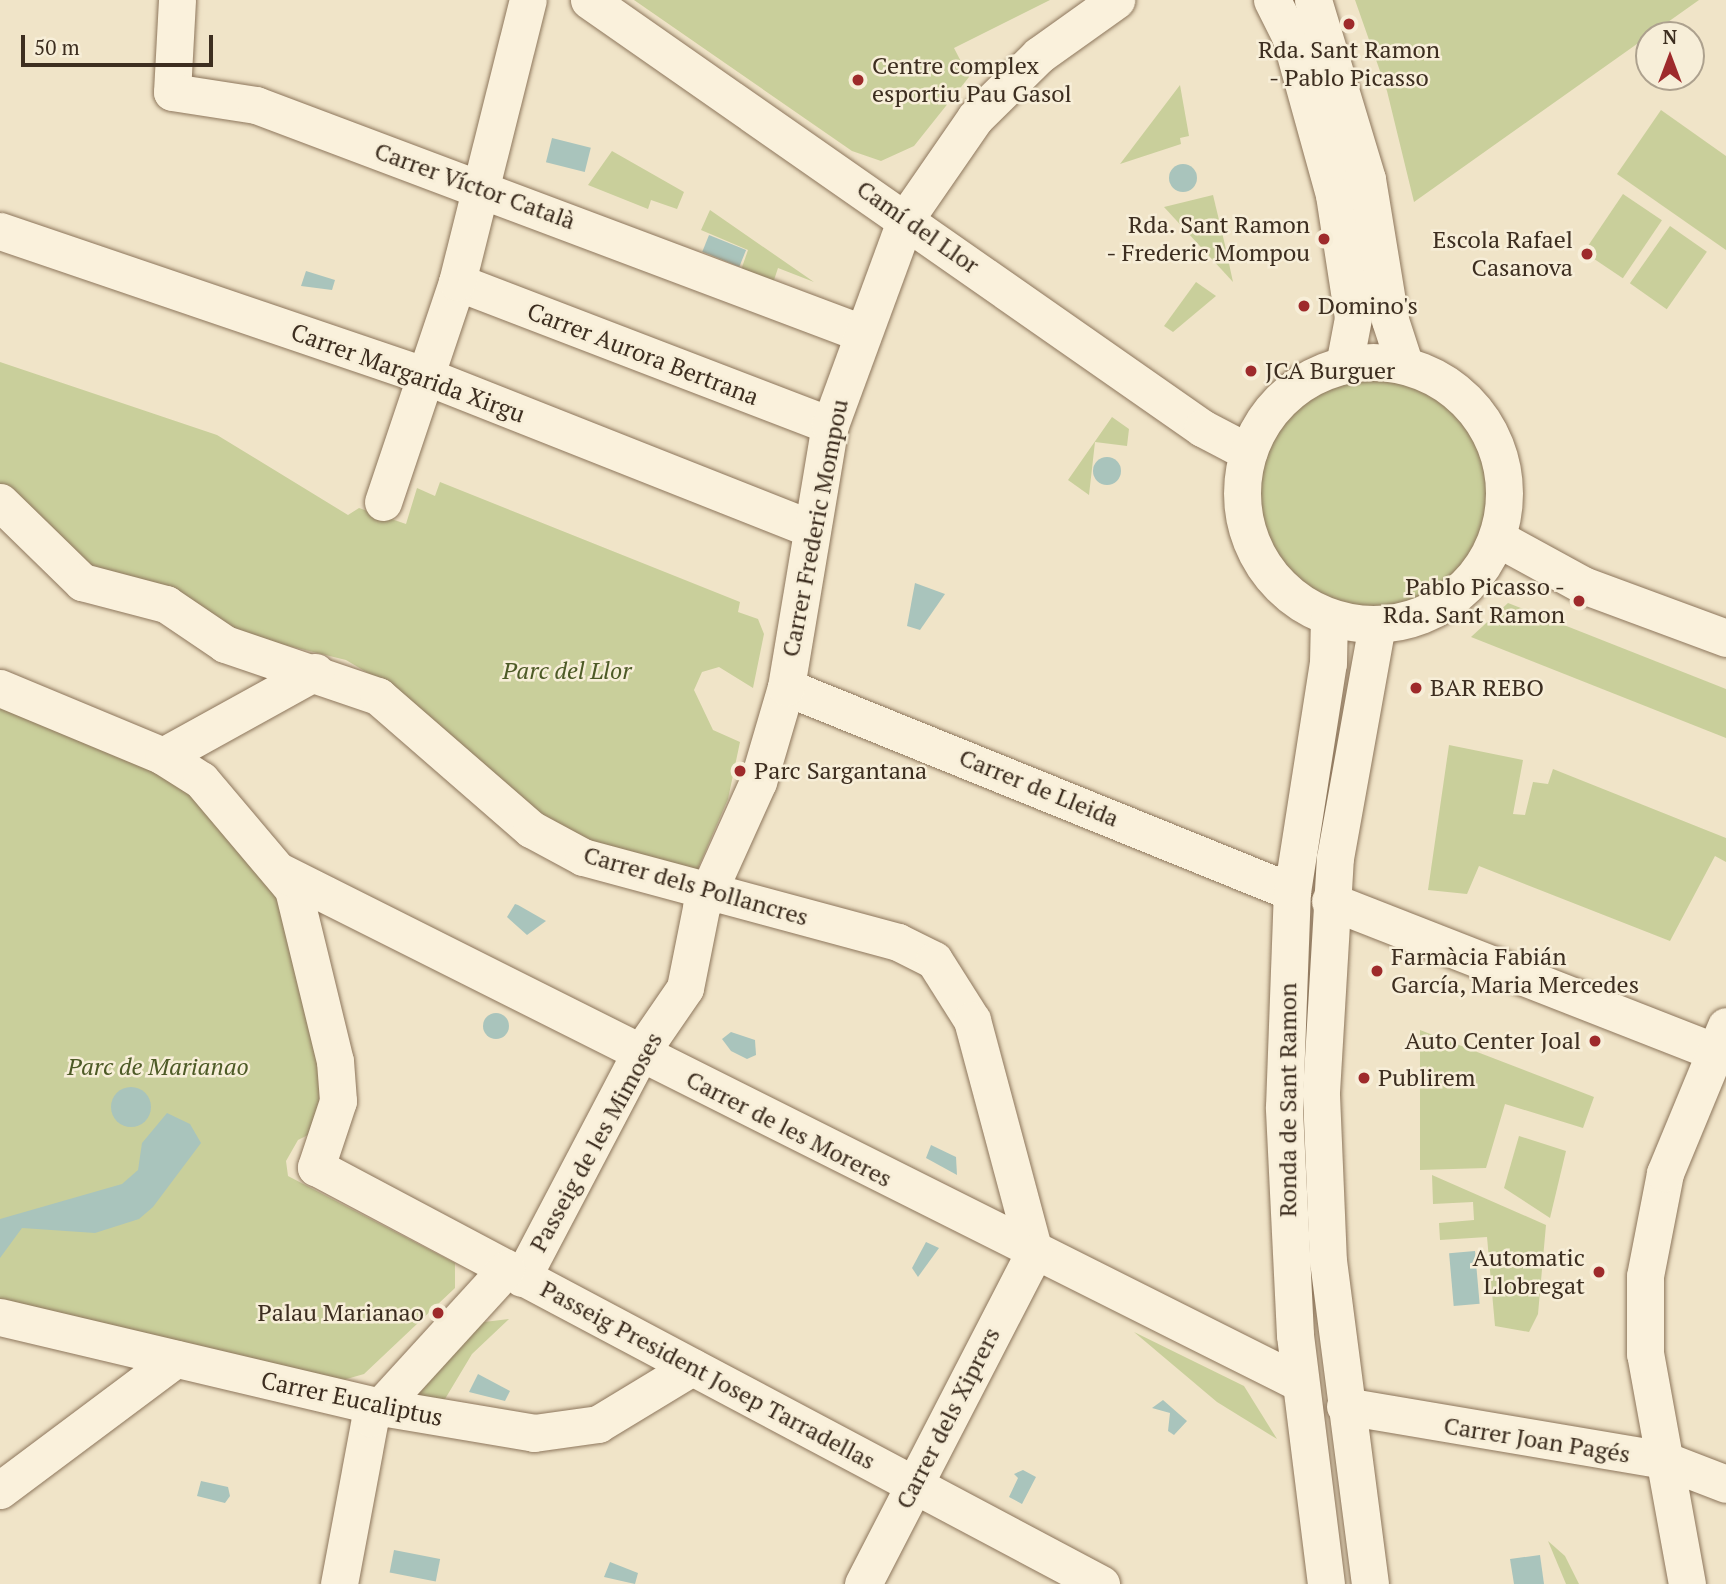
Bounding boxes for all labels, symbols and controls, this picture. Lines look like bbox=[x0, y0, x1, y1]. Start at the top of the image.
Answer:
marker: Rda. Sant Ramon - Pablo Picasso bbox=[1341, 16, 1357, 32]
scale bar bbox=[24, 21, 217, 65]
north arrow bbox=[1635, 21, 1705, 91]
text: N bbox=[1663, 24, 1677, 49]
text: 50 m bbox=[34, 33, 80, 61]
place label: Rda. Sant Ramon - Pablo Picasso bbox=[1258, 36, 1440, 92]
place label: Centre complex esportiu Pau Gasol bbox=[872, 52, 1072, 108]
marker: Centre complex esportiu Pau Gasol bbox=[850, 72, 866, 88]
street label: Carrer Víctor Català bbox=[370, 136, 580, 236]
street label: Camí del Llor bbox=[851, 174, 985, 280]
place label: Rda. Sant Ramon - Frederic Mompou bbox=[1105, 211, 1310, 267]
place label: Escola Rafael Casanova bbox=[1432, 226, 1573, 282]
marker: Rda. Sant Ramon - Frederic Mompou bbox=[1316, 231, 1332, 247]
marker: Escola Rafael Casanova bbox=[1579, 246, 1595, 262]
place label: Domino's bbox=[1318, 292, 1418, 320]
street label: Carrer Aurora Bertrana bbox=[523, 297, 763, 411]
marker: Domino's bbox=[1296, 298, 1312, 314]
street label: Carrer Margarida Xirgu bbox=[287, 317, 529, 429]
place label: JCA Burguer bbox=[1265, 357, 1396, 385]
marker: JCA Burguer bbox=[1243, 363, 1259, 379]
street label: Carrer Frederic Mompou bbox=[776, 397, 854, 659]
place label: Pablo Picasso - Rda. Sant Ramon bbox=[1382, 573, 1565, 629]
marker: Pablo Picasso - Rda. Sant Ramon bbox=[1571, 593, 1587, 609]
park label: Parc del Llor bbox=[502, 657, 632, 685]
place label: BAR REBO bbox=[1430, 674, 1544, 702]
marker: BAR REBO bbox=[1408, 680, 1424, 696]
street label: Carrer de Lleida bbox=[955, 743, 1123, 833]
place label: Parc Sargantana bbox=[754, 757, 927, 785]
marker: Parc Sargantana bbox=[732, 763, 748, 779]
street label: Carrer dels Pollancres bbox=[580, 840, 812, 932]
place label: Farmàcia Fabián García, Maria Mercedes bbox=[1391, 943, 1640, 999]
marker: Farmàcia Fabián García, Maria Mercedes bbox=[1369, 963, 1385, 979]
street label: Ronda de Sant Ramon bbox=[1274, 983, 1302, 1217]
street label: Passeig de les Mimoses bbox=[524, 1027, 668, 1257]
place label: Auto Center Joal bbox=[1405, 1027, 1581, 1055]
marker: Auto Center Joal bbox=[1587, 1033, 1603, 1049]
park label: Parc de Marianao bbox=[67, 1053, 249, 1081]
place label: Publirem bbox=[1378, 1064, 1476, 1092]
street label: Carrer de les Moreres bbox=[681, 1065, 897, 1193]
marker: Publirem bbox=[1356, 1070, 1372, 1086]
place label: Automatic Llobregat bbox=[1473, 1244, 1585, 1300]
marker: Automatic Llobregat bbox=[1591, 1264, 1607, 1280]
street label: Passeig President Josep Tarradellas bbox=[536, 1274, 880, 1476]
place label: Palau Marianao bbox=[258, 1299, 424, 1327]
marker: Palau Marianao bbox=[430, 1305, 446, 1321]
street label: Carrer dels Xiprers bbox=[890, 1322, 1006, 1514]
street label: Carrer Eucaliptus bbox=[259, 1366, 445, 1432]
street label: Carrer Joan Pagés bbox=[1442, 1411, 1632, 1469]

